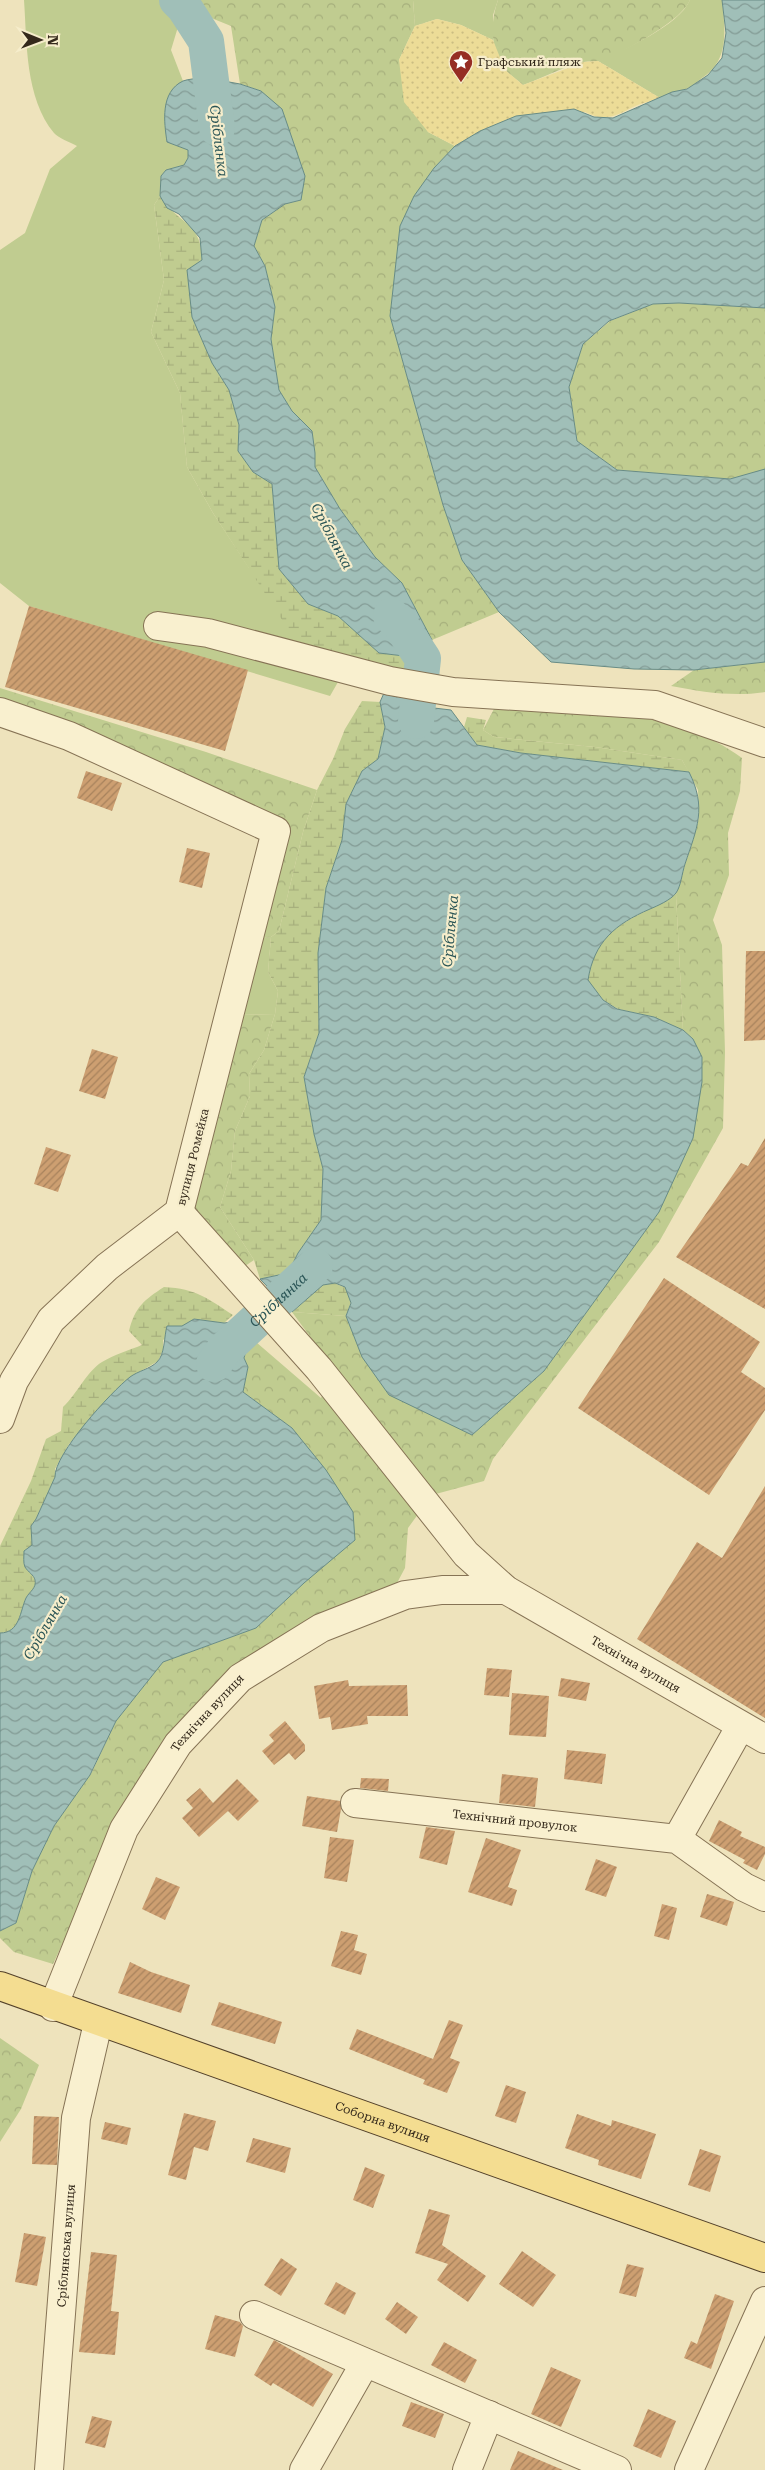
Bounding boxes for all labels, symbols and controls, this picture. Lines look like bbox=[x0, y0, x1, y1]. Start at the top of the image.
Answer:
north arrow bbox=[15, 15, 65, 65]
text: N bbox=[45, 35, 61, 46]
place icon: Графський пляж bbox=[448, 49, 474, 83]
place label: Графський пляж bbox=[478, 55, 581, 69]
water label: Сріблянка bbox=[207, 104, 231, 178]
water label: Сріблянка bbox=[308, 500, 356, 572]
water label: Сріблянка bbox=[439, 894, 461, 968]
street label: вулиця Ромейка bbox=[174, 1106, 212, 1207]
water label: Сріблянка bbox=[246, 1270, 310, 1330]
water label: Сріблянка bbox=[20, 1592, 70, 1662]
street label: Технічна вулиця bbox=[588, 1633, 683, 1696]
street label: Технічна вулиця bbox=[168, 1671, 247, 1754]
street label: Технічний провулок bbox=[452, 1807, 579, 1835]
street label: Соборна вулиця bbox=[333, 2099, 432, 2145]
street label: Сріблянська вулиця bbox=[55, 2183, 78, 2308]

